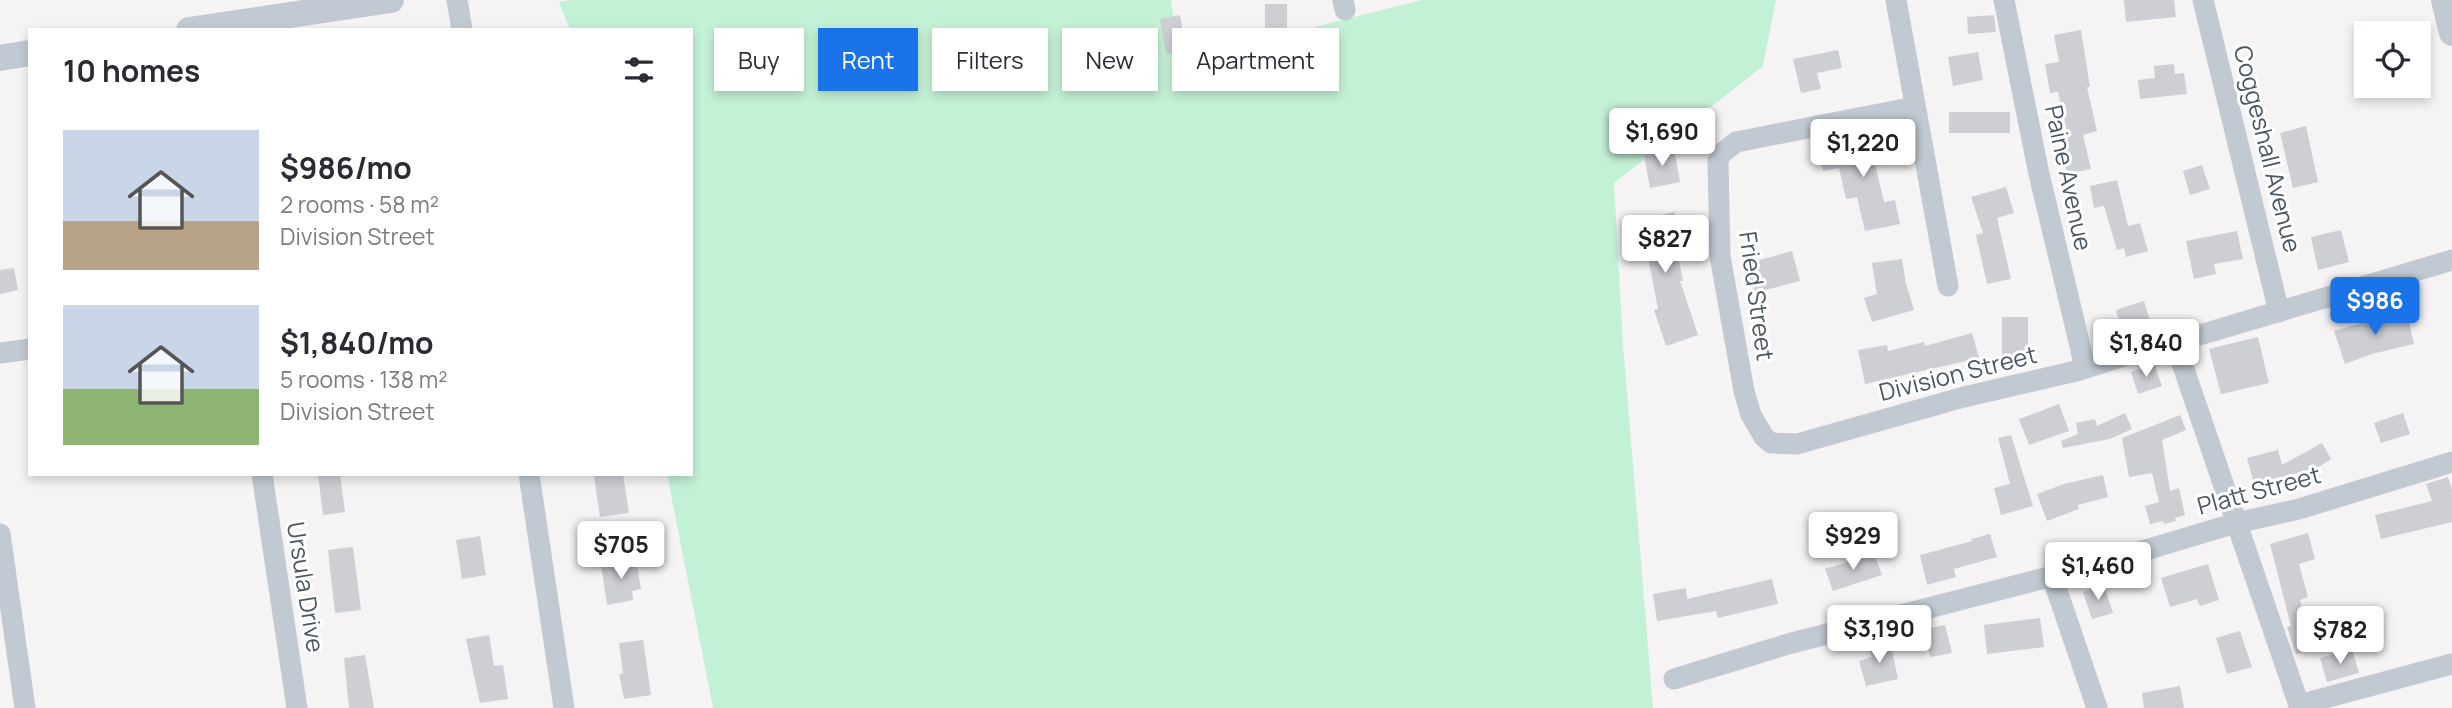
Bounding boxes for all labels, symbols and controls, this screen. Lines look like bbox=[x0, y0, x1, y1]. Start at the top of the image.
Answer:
map controls bbox=[2354, 21, 2431, 98]
button: locate bbox=[2354, 21, 2431, 98]
chip: Buy bbox=[714, 28, 804, 91]
chip: Rent bbox=[818, 28, 918, 91]
chip: Filters bbox=[932, 28, 1048, 91]
chip: New bbox=[1062, 28, 1158, 91]
chip: Apartment bbox=[1172, 28, 1339, 91]
street label: Coggeshall Avenue bbox=[2227, 42, 2310, 256]
text: 10 homes bbox=[63, 50, 200, 91]
icon: filters bbox=[620, 51, 658, 89]
street label: Paine Avenue bbox=[2038, 102, 2101, 254]
pin: $1,690 bbox=[1605, 108, 1719, 168]
text: $1,690 bbox=[1625, 115, 1699, 147]
pin: $1,220 bbox=[1806, 120, 1920, 179]
text: $1,220 bbox=[1826, 126, 1900, 158]
text: $986/mo bbox=[280, 147, 412, 188]
icon: home bbox=[119, 158, 203, 242]
text: 2 rooms · 58 m² bbox=[280, 188, 439, 220]
pin: $827 bbox=[1624, 216, 1706, 275]
text: Division Street bbox=[280, 220, 435, 252]
text: $827 bbox=[1638, 222, 1692, 254]
street label: Fried Street bbox=[1732, 229, 1783, 362]
pin: $986 bbox=[2334, 278, 2416, 337]
text: $986 bbox=[2346, 284, 2404, 316]
pin: $1,840 bbox=[2089, 320, 2203, 379]
text: $1,840/mo bbox=[280, 322, 434, 363]
text: $1,840 bbox=[2109, 326, 2183, 358]
icon: home bbox=[119, 333, 203, 417]
street label: Division Street bbox=[1875, 337, 2040, 408]
text: 5 rooms · 138 m² bbox=[280, 363, 447, 395]
text: Division Street bbox=[280, 395, 435, 427]
street label: Platt Street bbox=[2193, 457, 2324, 522]
pin: $929 bbox=[1812, 512, 1894, 572]
street label: Ursula Drive bbox=[280, 519, 333, 654]
text: $929 bbox=[1825, 519, 1881, 551]
pin: $705 bbox=[580, 522, 662, 581]
text: $705 bbox=[593, 528, 649, 560]
pin: $1,460 bbox=[2041, 542, 2155, 602]
text: $1,460 bbox=[2061, 549, 2135, 581]
pin: $3,190 bbox=[1822, 606, 1936, 665]
pin: $782 bbox=[2299, 606, 2381, 666]
text: $3,190 bbox=[1843, 612, 1915, 644]
text: $782 bbox=[2313, 613, 2367, 645]

